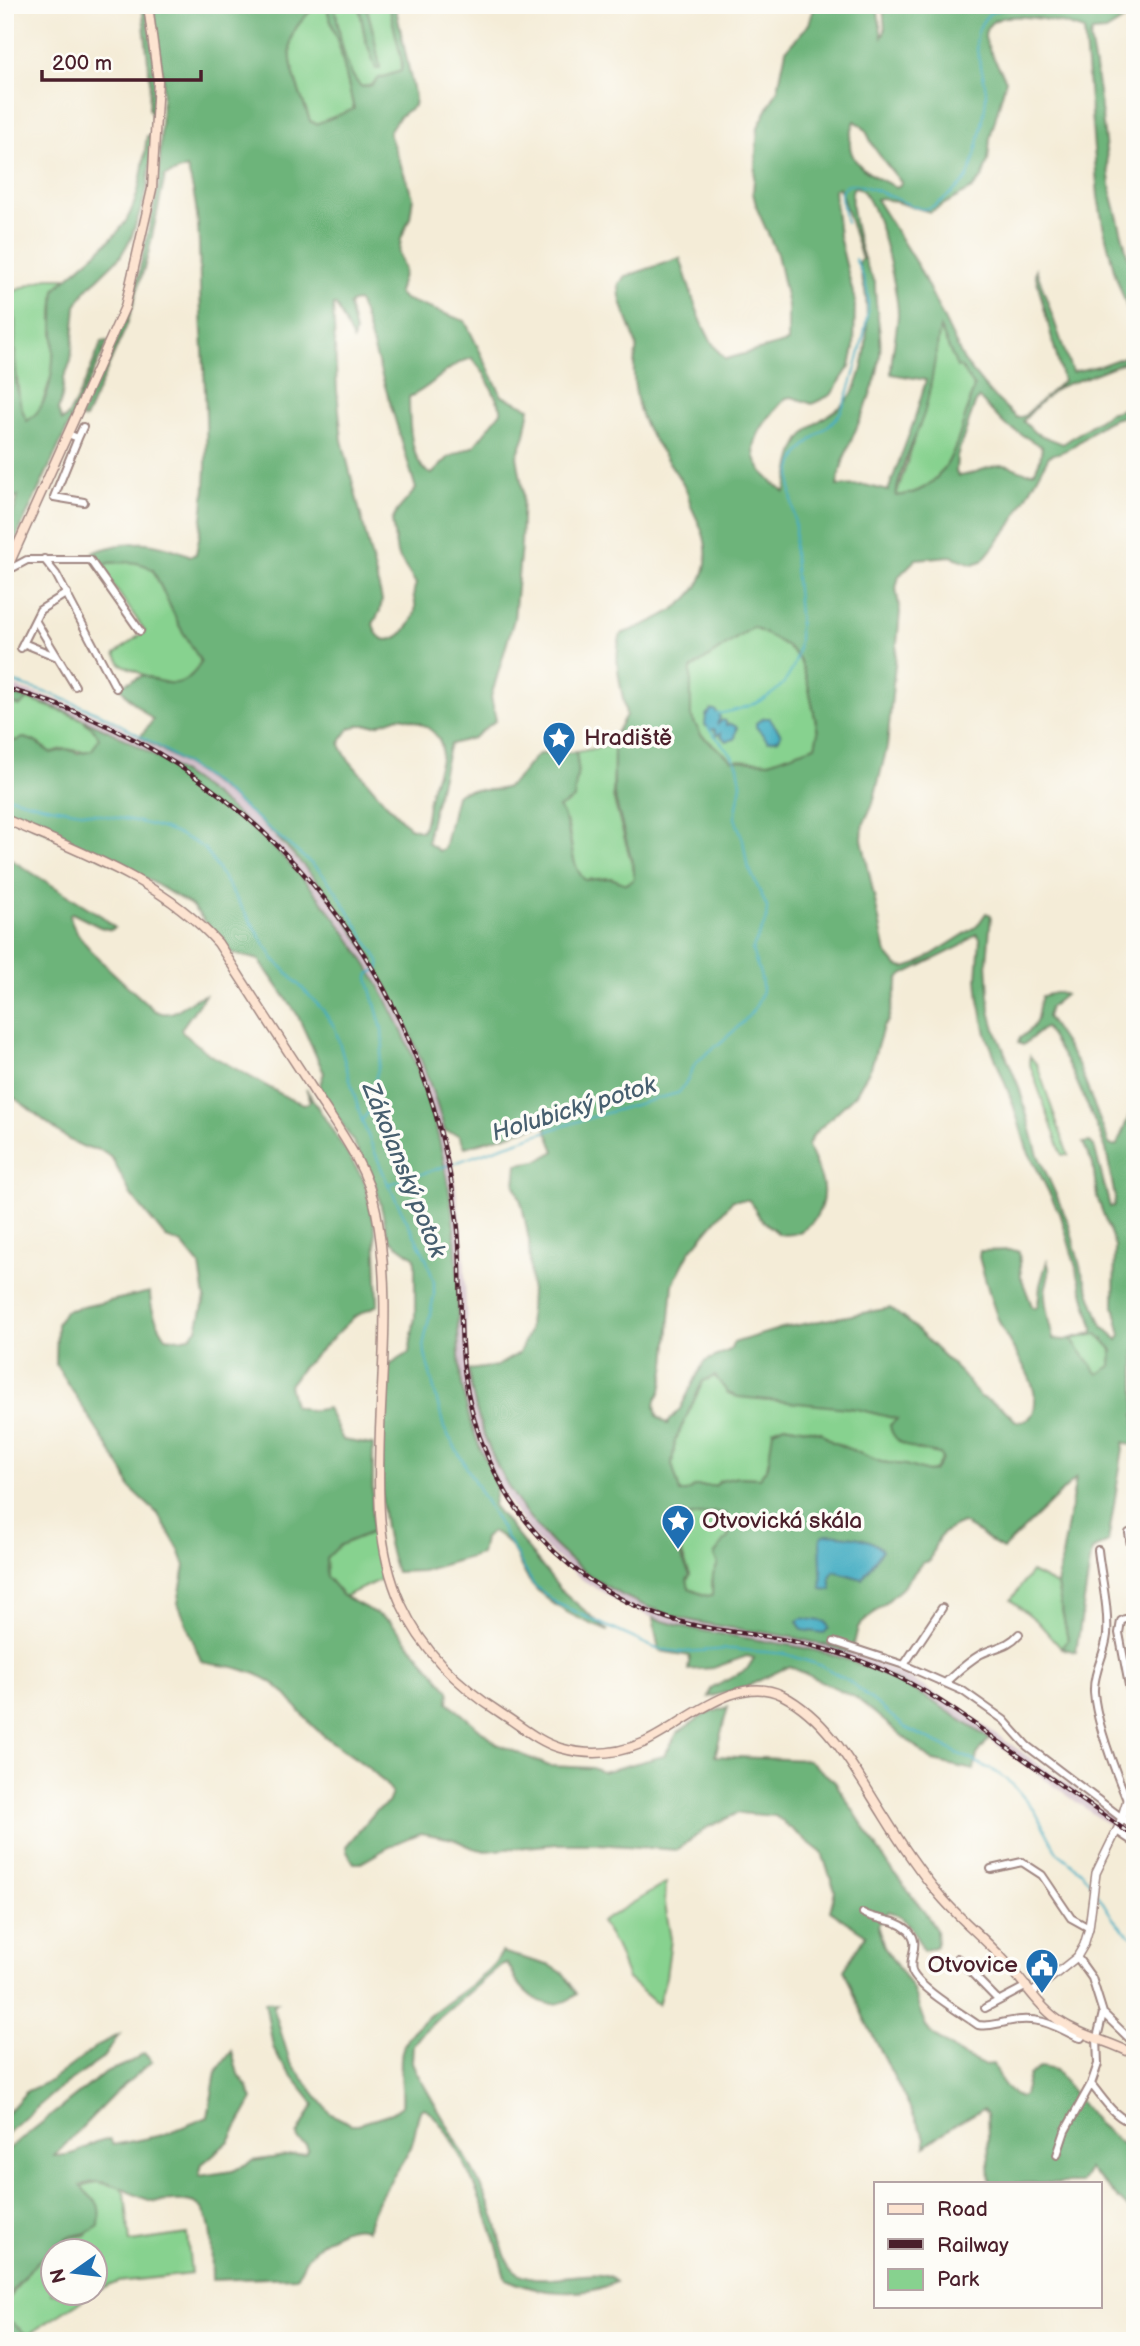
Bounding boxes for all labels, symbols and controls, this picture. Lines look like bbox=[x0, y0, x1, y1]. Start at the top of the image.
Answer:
scale bar bbox=[42, 38, 201, 82]
text: 200 m bbox=[52, 51, 112, 76]
place icon: Hradiště bbox=[540, 719, 578, 768]
place label: Hradiště bbox=[584, 724, 672, 752]
water label: Holubický potok bbox=[488, 1070, 661, 1148]
water label: Zákolanský potok bbox=[355, 1077, 453, 1263]
place icon: Otvovická skála bbox=[659, 1502, 697, 1551]
place label: Otvovická skála bbox=[702, 1507, 862, 1535]
public building icon: Otvovice bbox=[1023, 1946, 1061, 1995]
place label: Otvovice bbox=[927, 1951, 1018, 1979]
legend bbox=[874, 2182, 1102, 2308]
text: Road bbox=[937, 2197, 988, 2222]
text: Railway bbox=[937, 2233, 1009, 2258]
north arrow bbox=[38, 2238, 108, 2308]
text: N bbox=[46, 2266, 72, 2285]
text: Park bbox=[937, 2267, 980, 2292]

